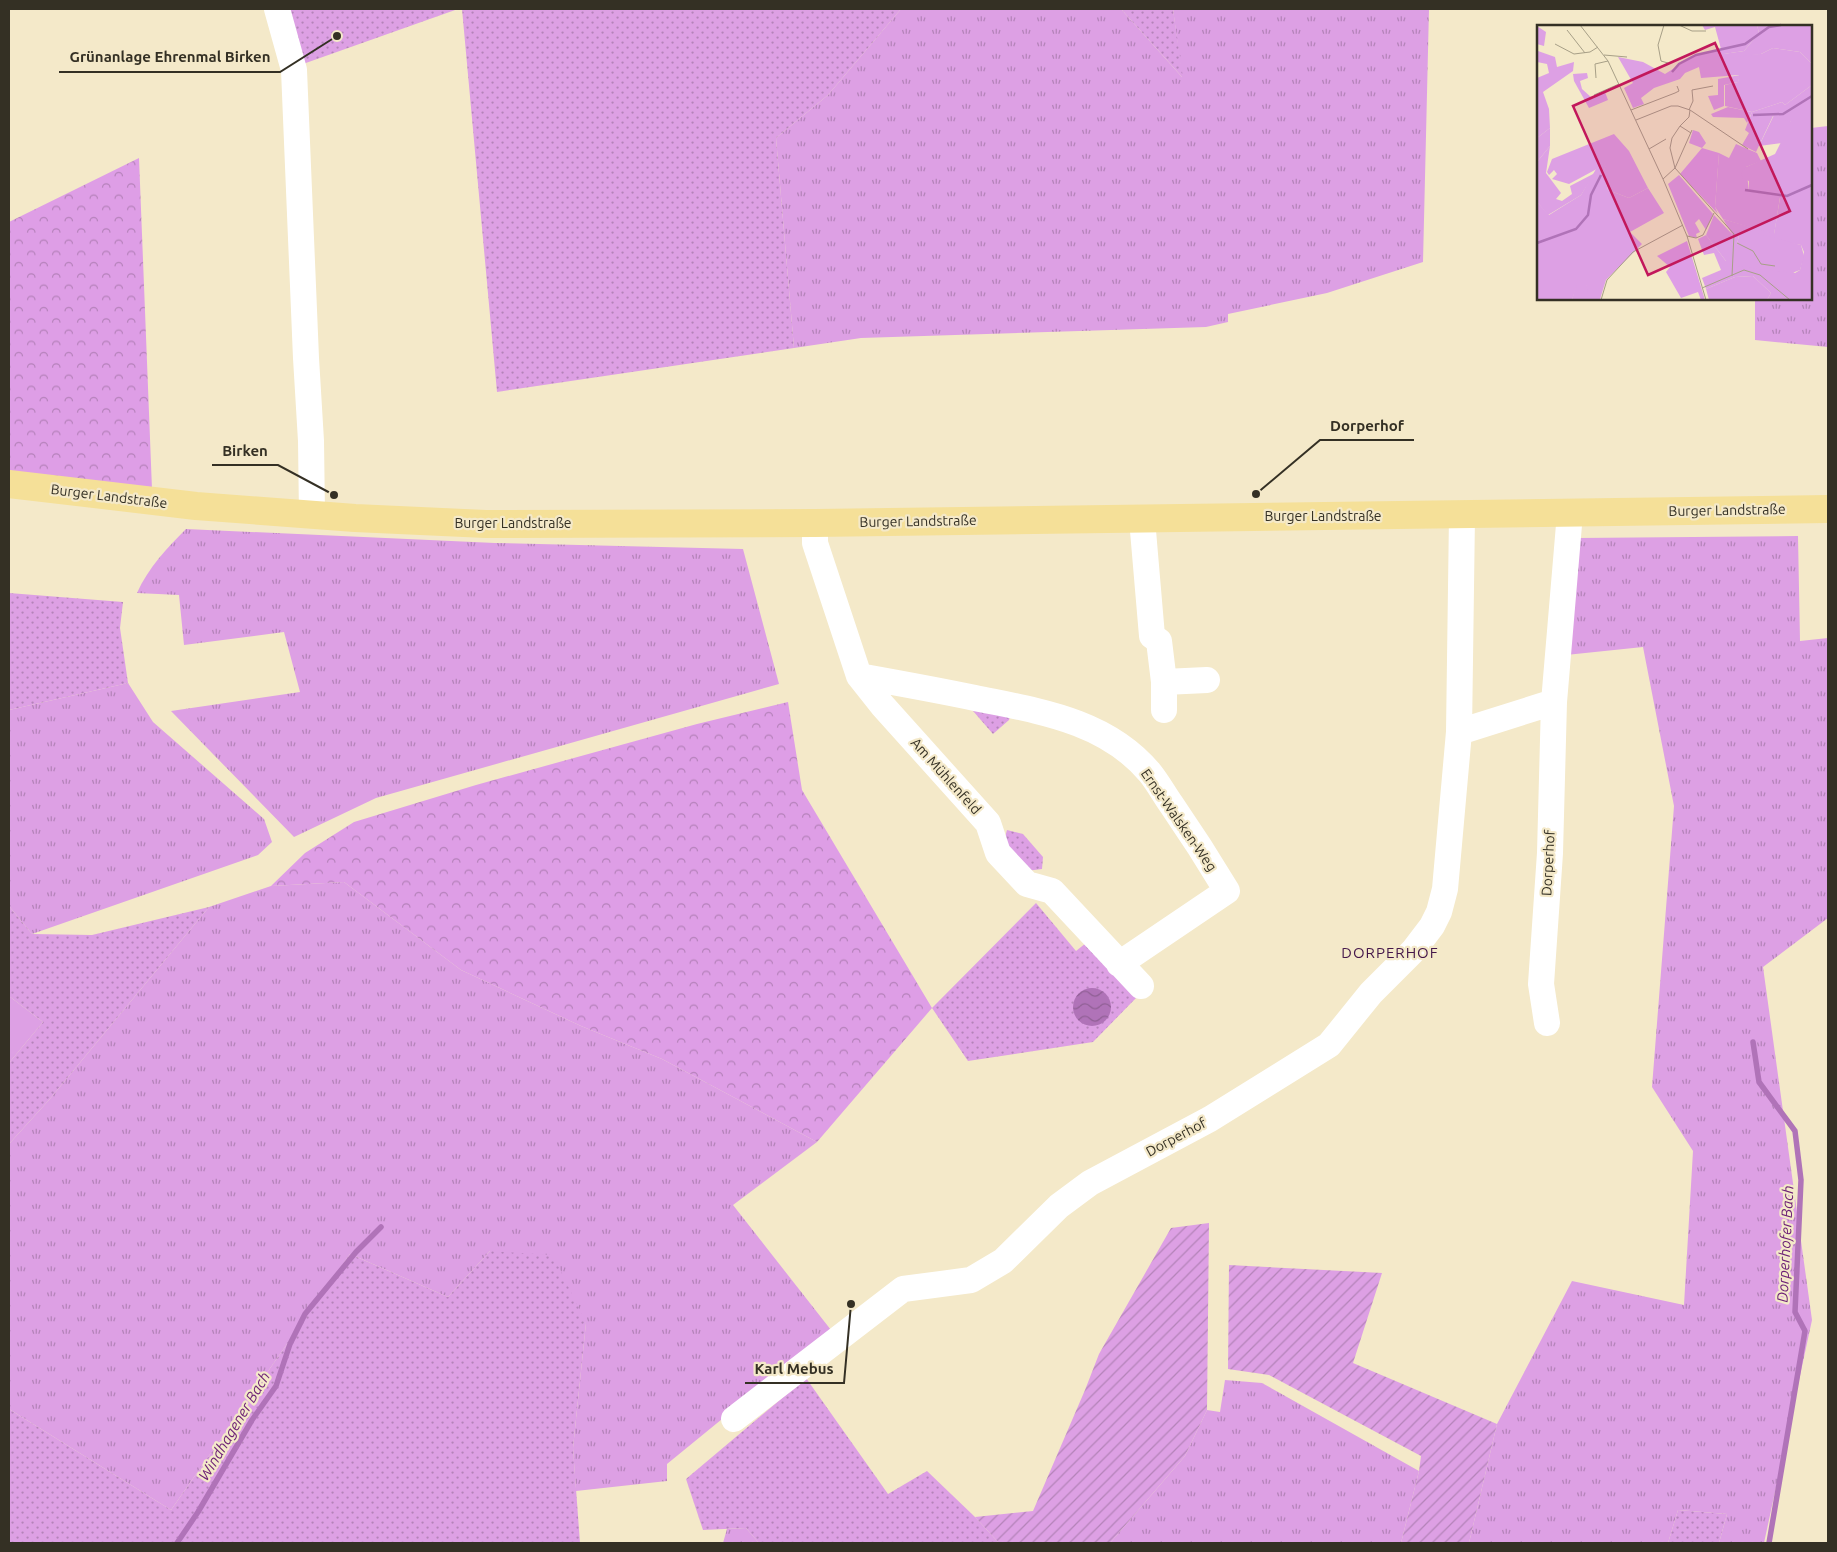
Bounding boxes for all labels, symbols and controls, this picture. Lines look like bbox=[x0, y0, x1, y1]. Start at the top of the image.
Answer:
inset map bbox=[1537, 25, 1812, 300]
callout: Grünanlage Ehrenmal Birken bbox=[59, 42, 280, 72]
text: Grünanlage Ehrenmal Birken bbox=[70, 48, 270, 65]
callout: Dorperhof bbox=[1320, 410, 1414, 440]
text: Dorperhof bbox=[1330, 417, 1405, 434]
callout: Birken bbox=[212, 435, 278, 465]
text: Birken bbox=[222, 442, 268, 459]
street label: Burger Landstraße bbox=[50, 481, 168, 511]
street label: Burger Landstraße bbox=[1668, 501, 1786, 519]
street label: Burger Landstraße bbox=[1264, 508, 1382, 524]
street label: Burger Landstraße bbox=[859, 512, 977, 530]
street label: Burger Landstraße bbox=[454, 515, 572, 531]
street label: Am Mühlenfeld bbox=[908, 735, 984, 817]
street label: Ernst-Walsken-Weg bbox=[1138, 766, 1220, 874]
street label: Dorperhof bbox=[1538, 829, 1558, 896]
district label: DORPERHOF bbox=[1341, 944, 1439, 961]
street label: Dorperhof bbox=[1143, 1114, 1210, 1160]
water label: Dorperhofer Bach bbox=[1773, 1185, 1797, 1303]
callout: Karl Mebus bbox=[745, 1353, 844, 1383]
text: Karl Mebus bbox=[754, 1360, 834, 1377]
water label: Windhagener Bach bbox=[195, 1369, 273, 1483]

